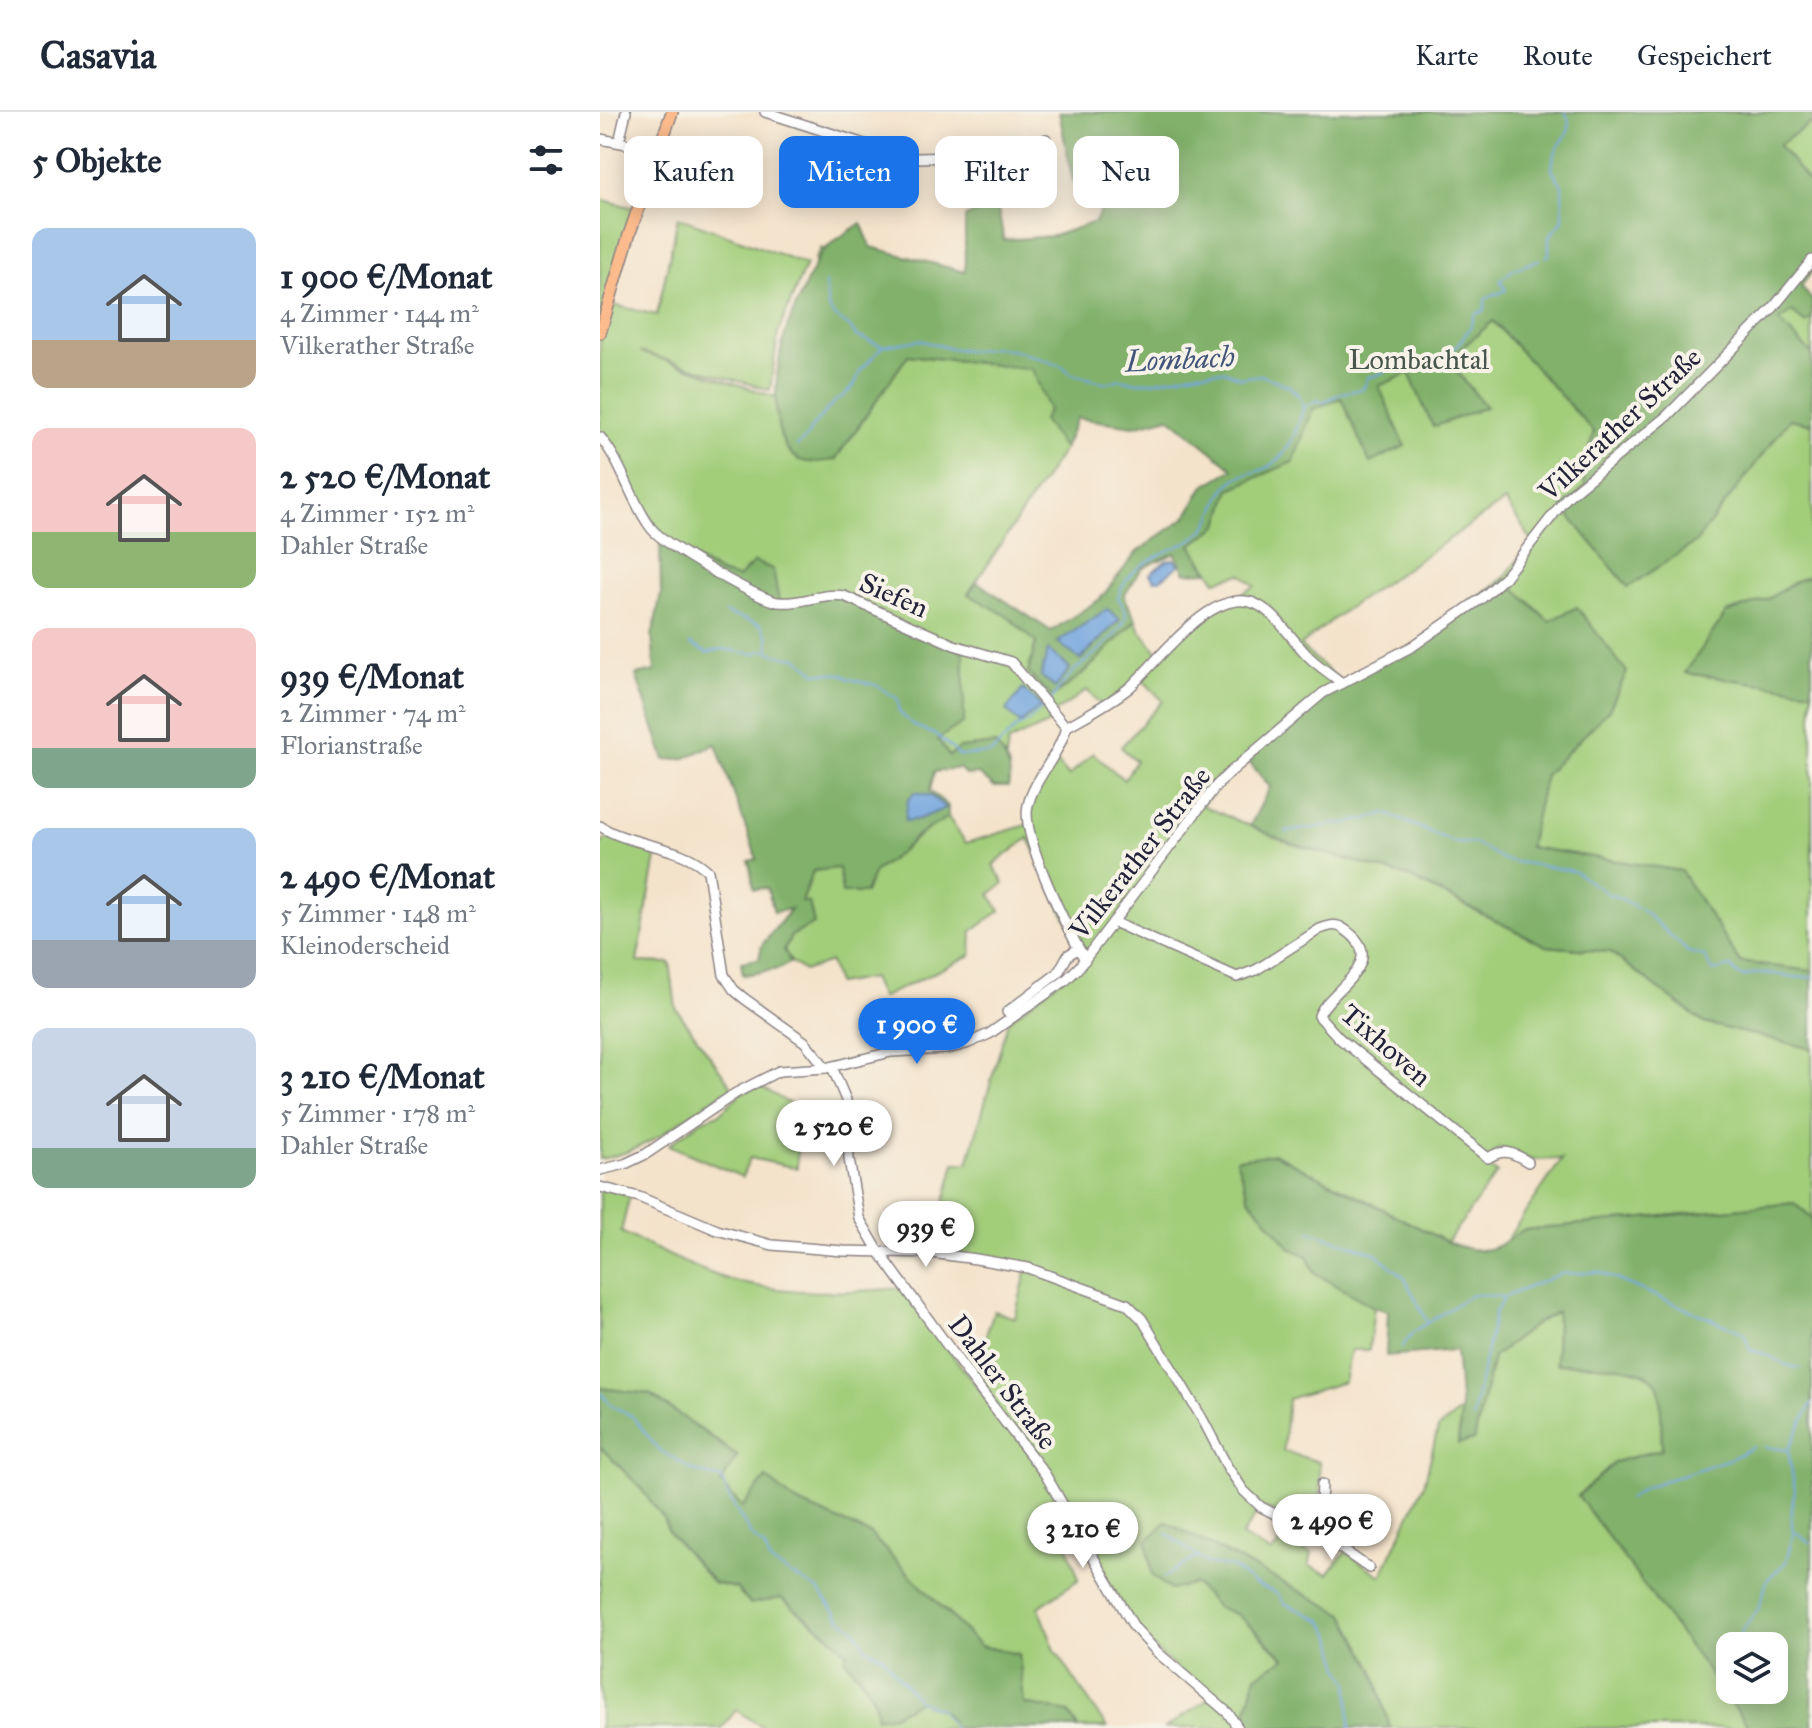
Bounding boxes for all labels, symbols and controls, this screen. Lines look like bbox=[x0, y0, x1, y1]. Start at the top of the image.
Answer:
text: Casavia bbox=[40, 32, 156, 78]
text: Karte bbox=[1415, 38, 1479, 73]
text: Route bbox=[1523, 38, 1593, 73]
text: Gespeichert bbox=[1637, 38, 1772, 73]
chip: Kaufen bbox=[624, 136, 763, 208]
chip: Mieten bbox=[779, 136, 919, 208]
chip: Filter bbox=[935, 136, 1057, 208]
chip: Neu bbox=[1073, 136, 1179, 208]
icon: filters bbox=[524, 138, 568, 182]
text: 5 Objekte bbox=[32, 140, 162, 181]
text: 1 900 €/Monat bbox=[280, 256, 493, 297]
icon: home bbox=[96, 260, 192, 356]
text: 4 Zimmer · 144 m² bbox=[280, 297, 479, 329]
text: Vilkerather Straße bbox=[280, 329, 475, 361]
water label: Lombach bbox=[1122, 338, 1236, 380]
street label: Vilkerather Straße bbox=[1531, 340, 1709, 509]
park label: Lombachtal bbox=[1349, 342, 1490, 377]
text: 2 520 €/Monat bbox=[280, 456, 490, 497]
icon: home bbox=[96, 460, 192, 556]
text: 4 Zimmer · 152 m² bbox=[280, 497, 475, 529]
text: Dahler Straße bbox=[280, 529, 428, 561]
street label: Siefen bbox=[854, 565, 934, 625]
text: 939 €/Monat bbox=[280, 656, 464, 697]
icon: home bbox=[96, 660, 192, 756]
text: 2 Zimmer · 74 m² bbox=[280, 697, 466, 729]
text: Florianstraße bbox=[280, 729, 423, 761]
street label: Vilkerather Straße bbox=[1061, 760, 1218, 947]
text: 2 490 €/Monat bbox=[280, 856, 495, 897]
icon: home bbox=[96, 860, 192, 956]
text: 5 Zimmer · 148 m² bbox=[280, 897, 476, 929]
text: Kleinoderscheid bbox=[280, 929, 450, 961]
street label: Tixhoven bbox=[1333, 996, 1439, 1094]
pin: 1 900 € bbox=[843, 998, 991, 1066]
text: 1 900 € bbox=[876, 1008, 958, 1040]
text: 3 210 €/Monat bbox=[280, 1056, 485, 1097]
icon: home bbox=[96, 1060, 192, 1156]
text: 5 Zimmer · 178 m² bbox=[280, 1097, 475, 1129]
pin: 2 520 € bbox=[760, 1100, 908, 1168]
text: 2 520 € bbox=[794, 1110, 874, 1142]
text: Dahler Straße bbox=[280, 1129, 428, 1161]
pin: 939 € bbox=[870, 1201, 982, 1269]
text: 939 € bbox=[896, 1211, 956, 1243]
street label: Dahler Straße bbox=[941, 1308, 1065, 1456]
pin: 2 490 € bbox=[1258, 1494, 1406, 1562]
pin: 3 210 € bbox=[1009, 1502, 1157, 1570]
text: 2 490 € bbox=[1290, 1504, 1374, 1536]
text: 3 210 € bbox=[1045, 1512, 1121, 1544]
map controls bbox=[1716, 1632, 1788, 1704]
button: layers bbox=[1716, 1632, 1788, 1704]

